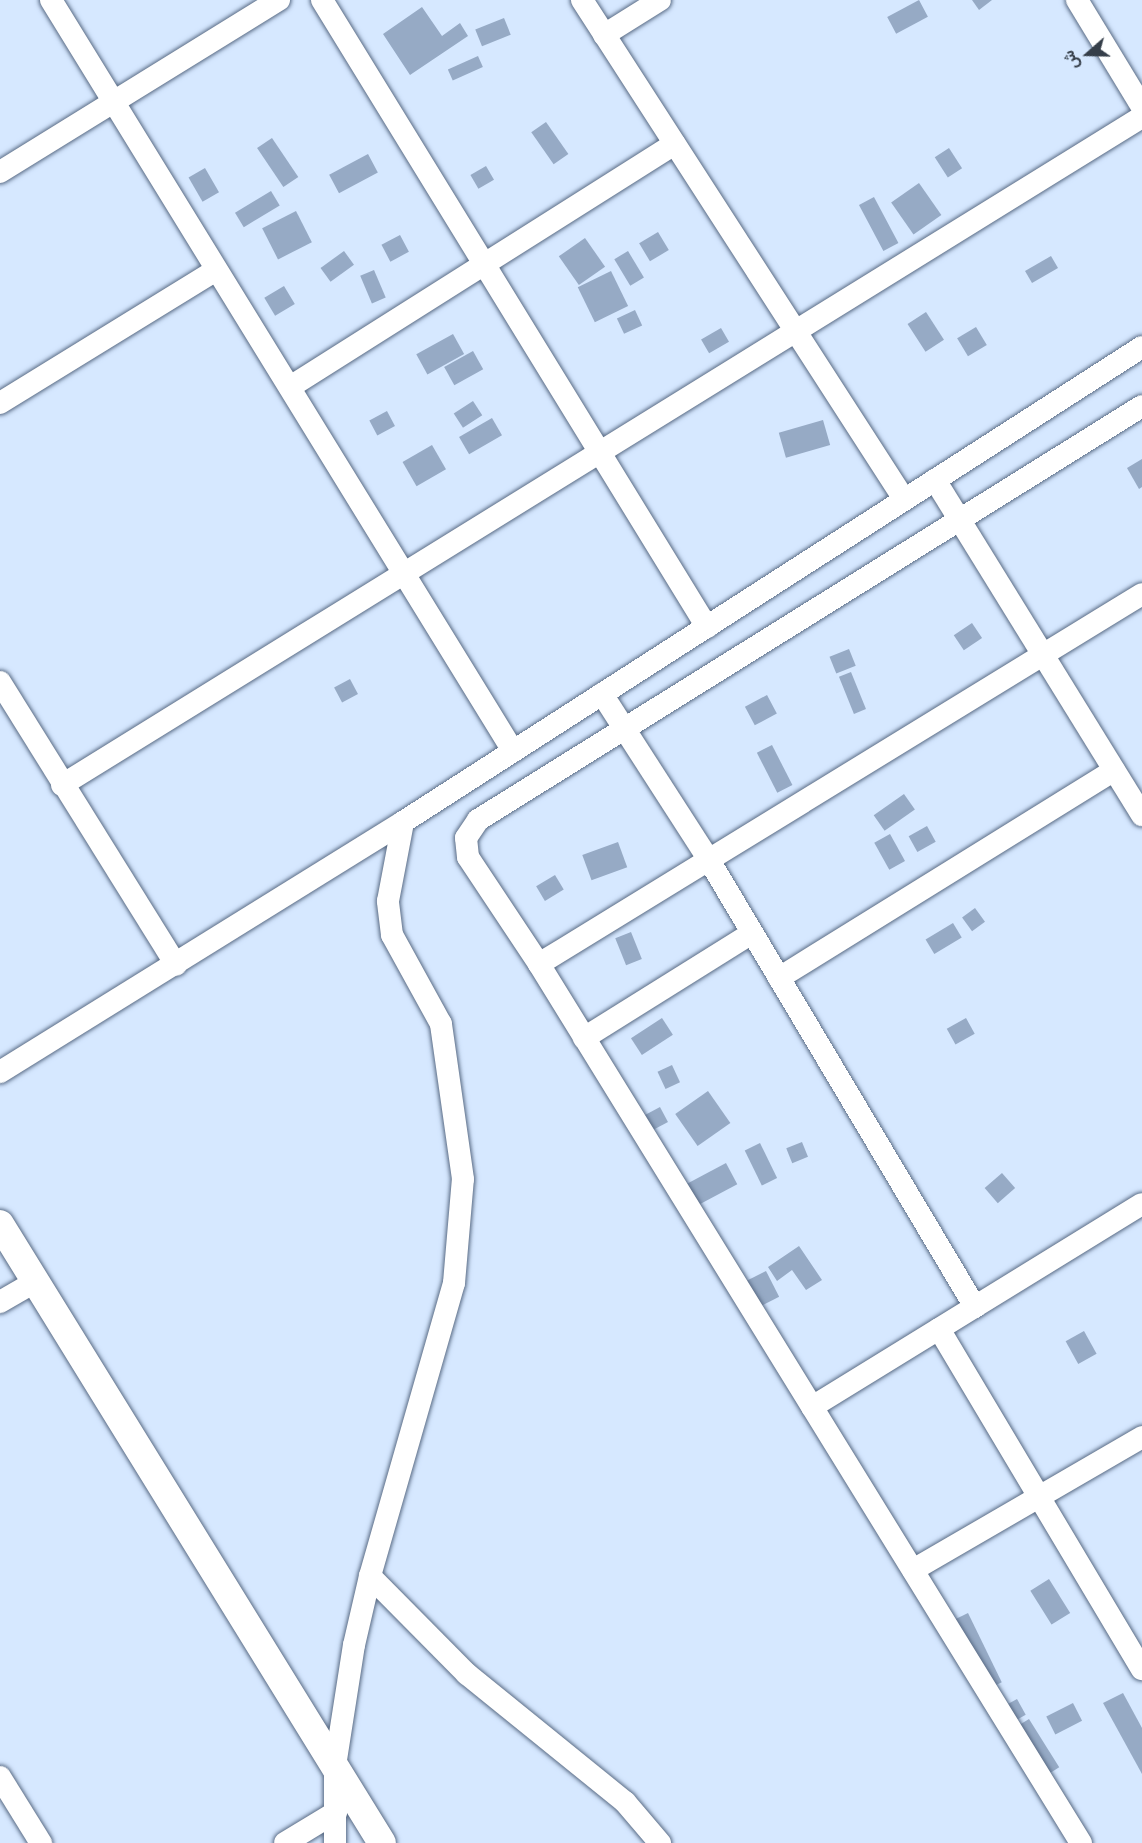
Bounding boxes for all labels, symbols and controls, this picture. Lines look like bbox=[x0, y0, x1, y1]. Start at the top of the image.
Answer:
north arrow bbox=[1058, 24, 1118, 84]
text: ش bbox=[1058, 48, 1084, 73]

